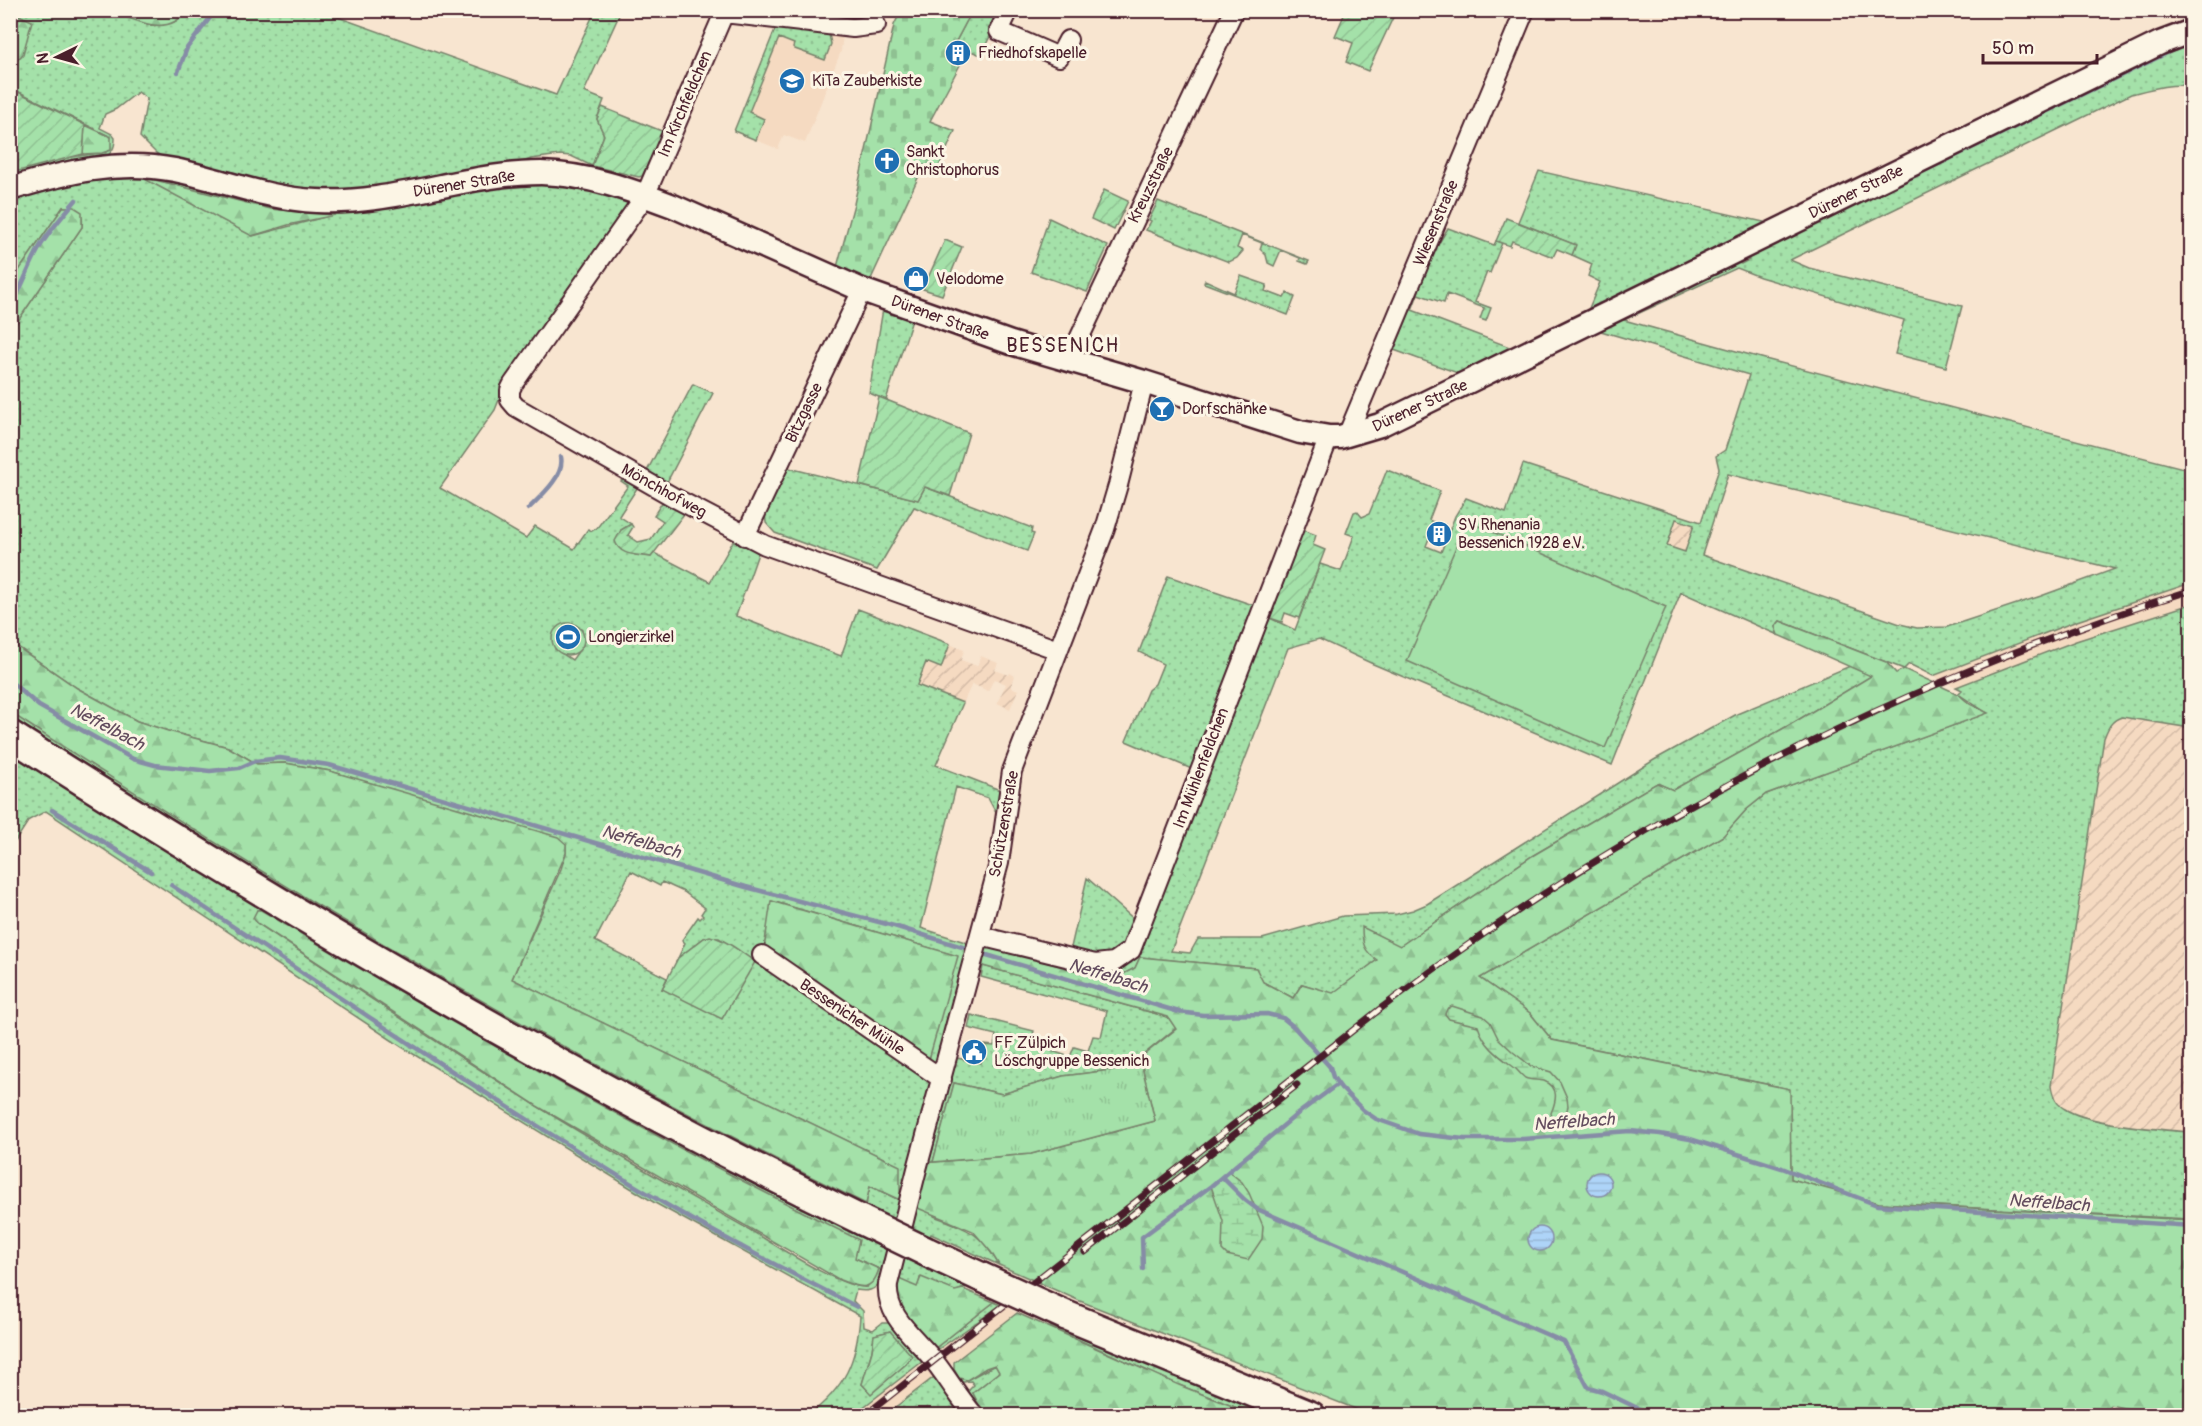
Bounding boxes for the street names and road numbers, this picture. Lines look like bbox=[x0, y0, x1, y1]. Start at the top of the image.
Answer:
street label: Im Kirchfeldchen bbox=[654, 48, 716, 160]
street label: Kreuzstraße bbox=[1124, 143, 1178, 227]
street label: Dürener Straße bbox=[1805, 160, 1907, 224]
street label: Dürener Straße bbox=[412, 166, 517, 202]
street label: Wiesenstraße bbox=[1409, 177, 1463, 269]
street label: Dürener Straße bbox=[888, 291, 992, 345]
street label: Dürener Straße bbox=[1369, 375, 1471, 437]
street label: Bitzgasse bbox=[781, 380, 827, 446]
street label: Mönchhofweg bbox=[618, 459, 710, 523]
street label: Im Mühlenfeldchen bbox=[1169, 705, 1233, 831]
street label: Schützenstraße bbox=[985, 769, 1023, 879]
street label: Bessenicher Mühle bbox=[796, 974, 908, 1060]

